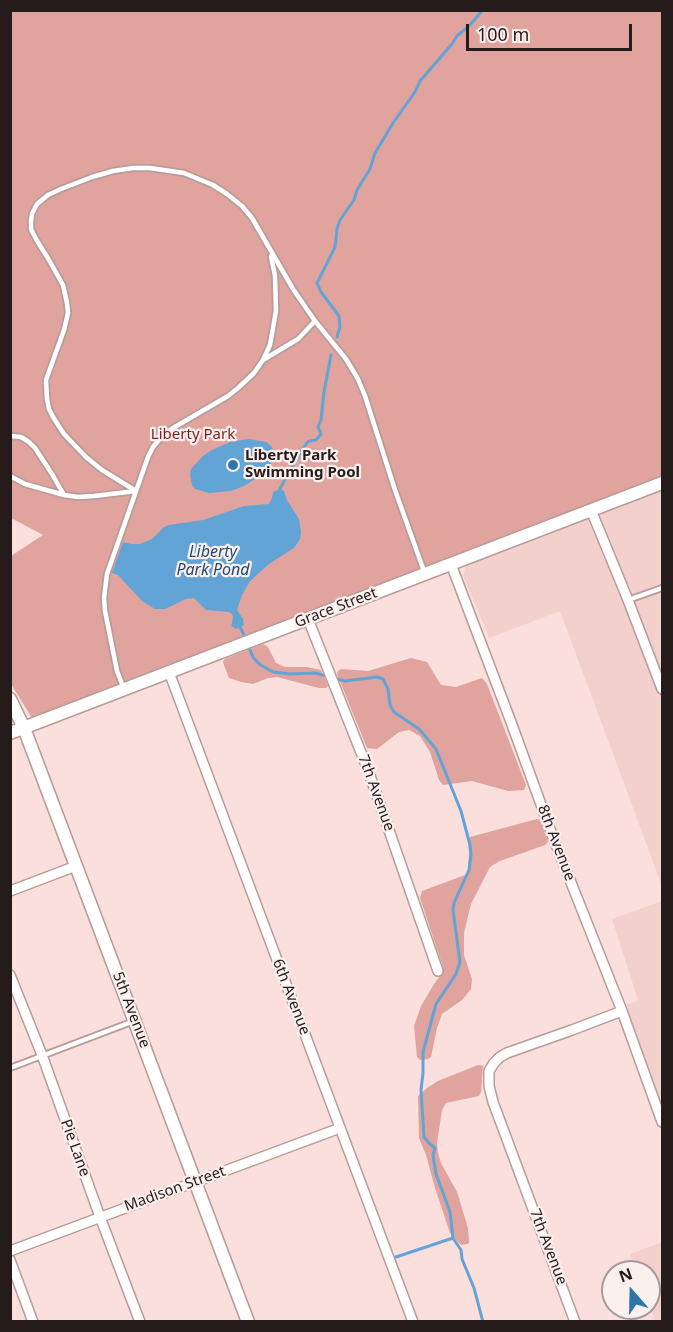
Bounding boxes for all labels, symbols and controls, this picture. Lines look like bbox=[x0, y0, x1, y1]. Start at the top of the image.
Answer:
scale bar bbox=[469, 12, 636, 50]
text: 100 m bbox=[477, 22, 529, 46]
park label: Liberty Park bbox=[151, 426, 235, 444]
place label: Liberty Park Swimming Pool bbox=[245, 447, 360, 482]
marker: Liberty Park Swimming Pool bbox=[226, 458, 240, 472]
water label: Liberty Park Pond bbox=[176, 542, 250, 580]
street label: Grace Street bbox=[292, 584, 380, 632]
street label: 7th Avenue bbox=[354, 752, 398, 834]
street label: 8th Avenue bbox=[533, 803, 579, 883]
street label: 6th Avenue bbox=[268, 957, 314, 1037]
street label: 5th Avenue bbox=[108, 970, 154, 1050]
street label: Pie Lane bbox=[56, 1117, 94, 1179]
street label: Madison Street bbox=[122, 1162, 228, 1216]
street label: 7th Avenue bbox=[525, 1207, 571, 1287]
north arrow bbox=[601, 1260, 661, 1320]
text: N bbox=[616, 1262, 635, 1288]

